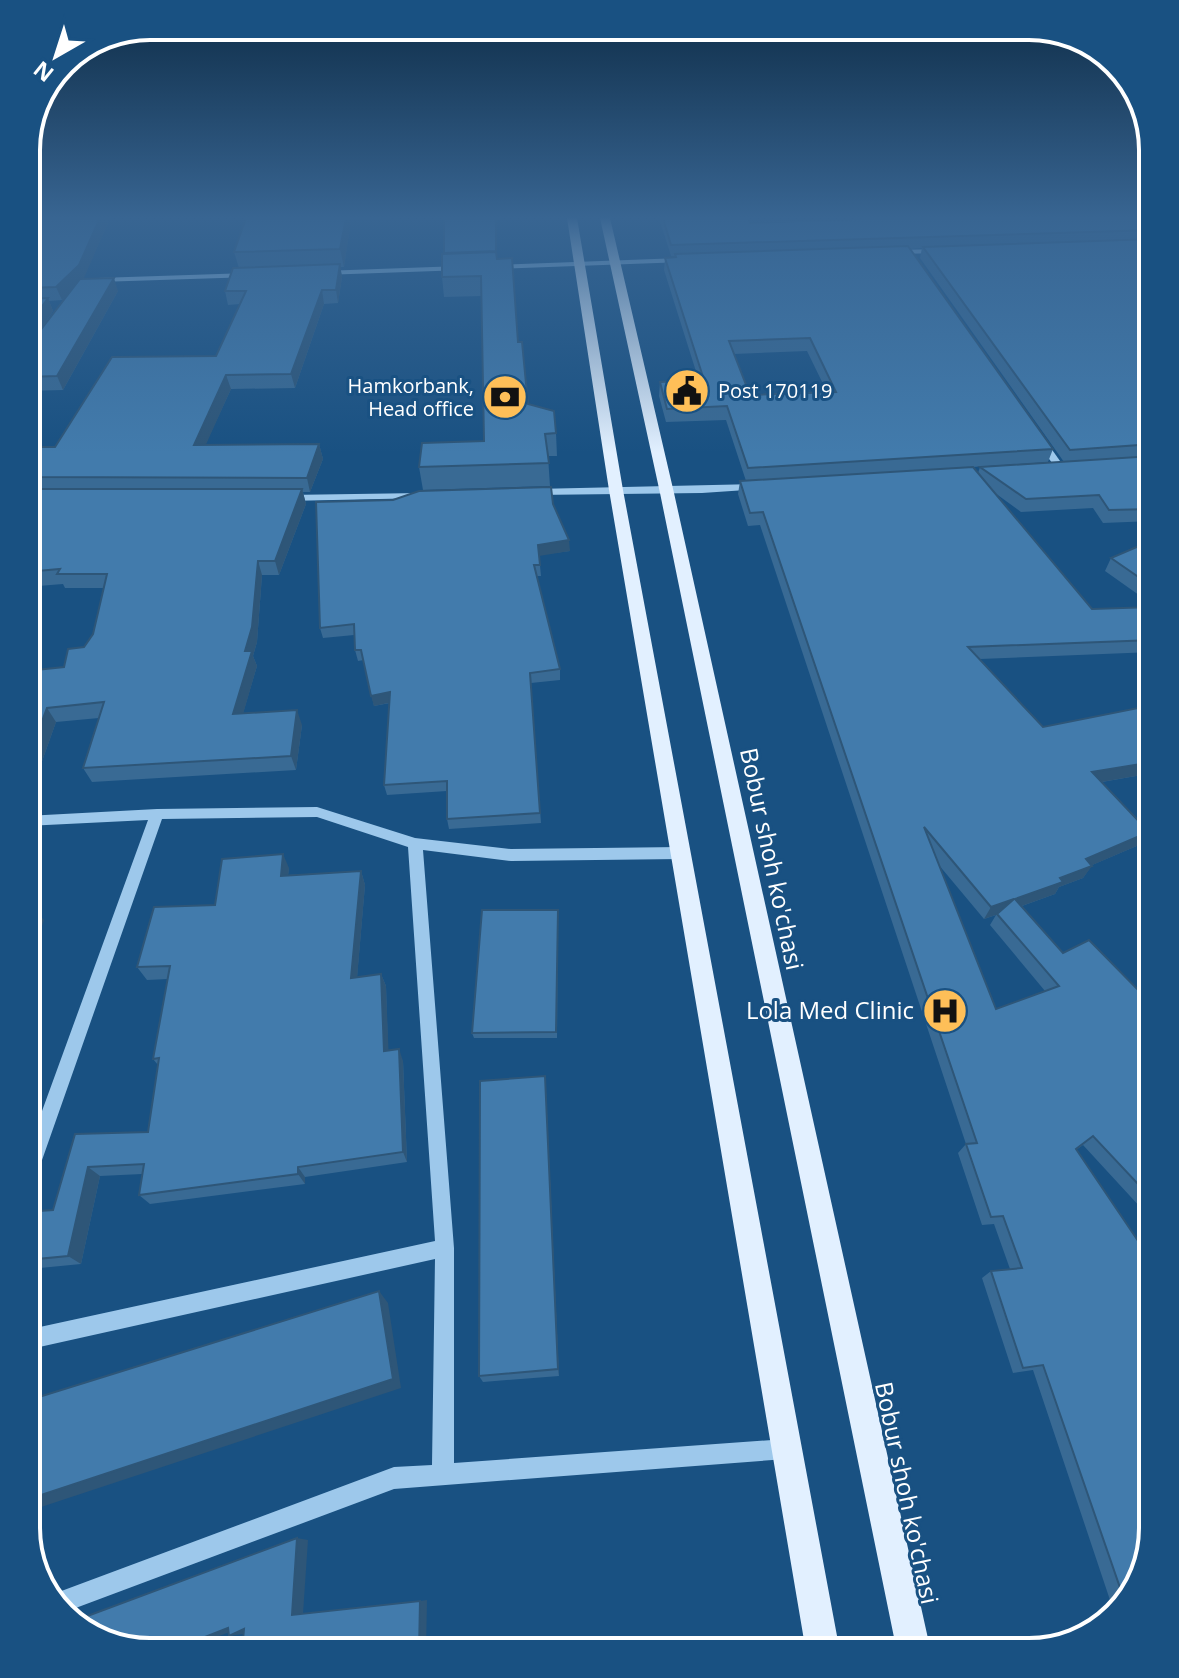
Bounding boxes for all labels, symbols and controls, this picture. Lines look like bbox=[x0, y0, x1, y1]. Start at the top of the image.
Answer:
north arrow bbox=[16, 16, 96, 96]
text: N bbox=[26, 55, 59, 90]
public building icon: Post 170119 bbox=[663, 367, 711, 415]
place label: Hamkorbank, Head office bbox=[348, 372, 474, 422]
bank icon: Hamkorbank, Head office bbox=[481, 373, 529, 421]
place label: Post 170119 bbox=[718, 377, 833, 404]
street label: Bobur shoh ko'chasi bbox=[733, 745, 812, 973]
hospital icon: Lola Med Clinic bbox=[921, 987, 969, 1035]
place label: Lola Med Clinic bbox=[746, 993, 914, 1026]
street label: Bobur shoh ko'chasi bbox=[868, 1379, 947, 1607]

